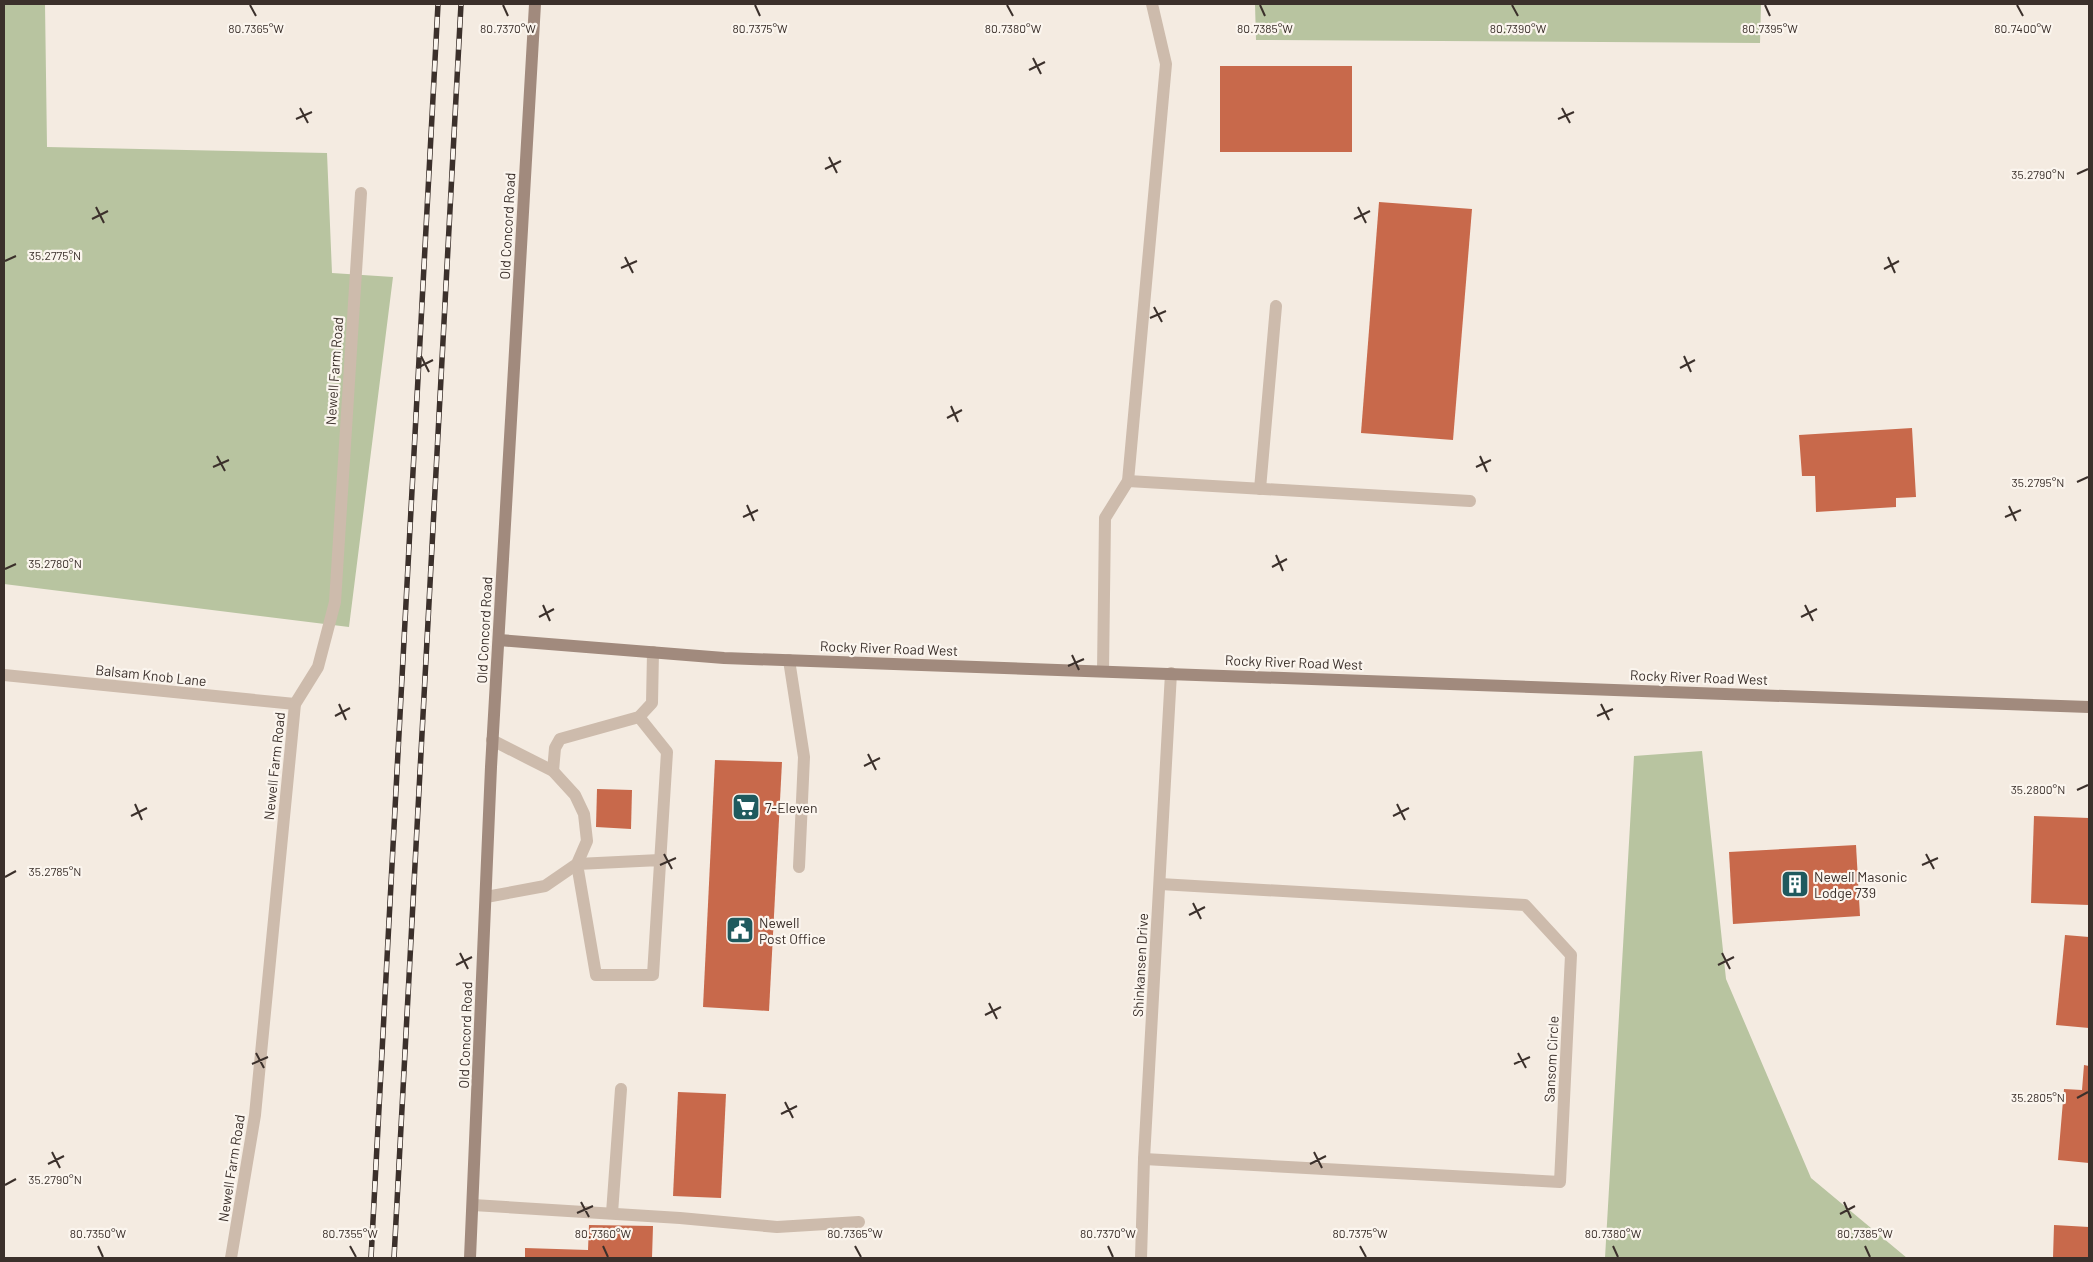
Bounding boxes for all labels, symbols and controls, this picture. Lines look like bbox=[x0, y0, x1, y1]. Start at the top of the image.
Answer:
text: 80.7365°W bbox=[228, 21, 284, 35]
text: 80.7370°W bbox=[480, 21, 536, 35]
text: 80.7375°W bbox=[732, 21, 788, 35]
text: 80.7380°W bbox=[985, 21, 1042, 35]
text: 80.7385°W bbox=[1237, 21, 1293, 35]
text: 80.7390°W bbox=[1490, 21, 1547, 35]
text: 80.7395°W bbox=[1742, 21, 1798, 35]
text: 80.7400°W bbox=[1994, 21, 2052, 35]
text: 35.2790°N bbox=[2011, 167, 2065, 181]
street label: Old Concord Road bbox=[496, 172, 518, 280]
text: 35.2775°N bbox=[29, 248, 81, 262]
street label: Newell Farm Road bbox=[322, 316, 346, 426]
text: 35.2795°N bbox=[2012, 475, 2064, 489]
text: 35.2780°N bbox=[28, 556, 82, 570]
street label: Old Concord Road bbox=[473, 576, 495, 684]
street label: Rocky River Road West bbox=[820, 637, 958, 659]
street label: Rocky River Road West bbox=[1225, 651, 1363, 673]
street label: Balsam Knob Lane bbox=[95, 661, 207, 689]
street label: Rocky River Road West bbox=[1630, 666, 1768, 688]
street label: Newell Farm Road bbox=[260, 711, 288, 821]
text: 35.2800°N bbox=[2011, 782, 2065, 796]
supermarket icon: 7-Eleven bbox=[731, 792, 761, 822]
place label: 7-Eleven bbox=[765, 799, 818, 816]
text: 35.2785°N bbox=[29, 864, 81, 878]
place label: Newell Masonic Lodge 739 bbox=[1814, 868, 1907, 901]
building icon: Newell Masonic Lodge 739 bbox=[1780, 869, 1810, 899]
street label: Shinkansen Drive bbox=[1129, 913, 1151, 1017]
place label: Newell Post Office bbox=[759, 914, 826, 947]
public building icon: Newell Post Office bbox=[725, 915, 755, 945]
street label: Old Concord Road bbox=[455, 981, 475, 1089]
street label: Sansom Circle bbox=[1540, 1015, 1562, 1103]
text: 35.2805°N bbox=[2011, 1090, 2065, 1104]
street label: Newell Farm Road bbox=[214, 1113, 248, 1223]
text: 35.2790°N bbox=[28, 1172, 82, 1186]
text: 80.7350°W bbox=[70, 1226, 127, 1240]
text: 80.7355°W bbox=[322, 1226, 378, 1240]
text: 80.7360°W bbox=[575, 1226, 632, 1240]
text: 80.7365°W bbox=[827, 1226, 883, 1240]
text: 80.7370°W bbox=[1080, 1226, 1136, 1240]
text: 80.7375°W bbox=[1332, 1226, 1388, 1240]
text: 80.7380°W bbox=[1585, 1226, 1642, 1240]
text: 80.7385°W bbox=[1837, 1226, 1893, 1240]

